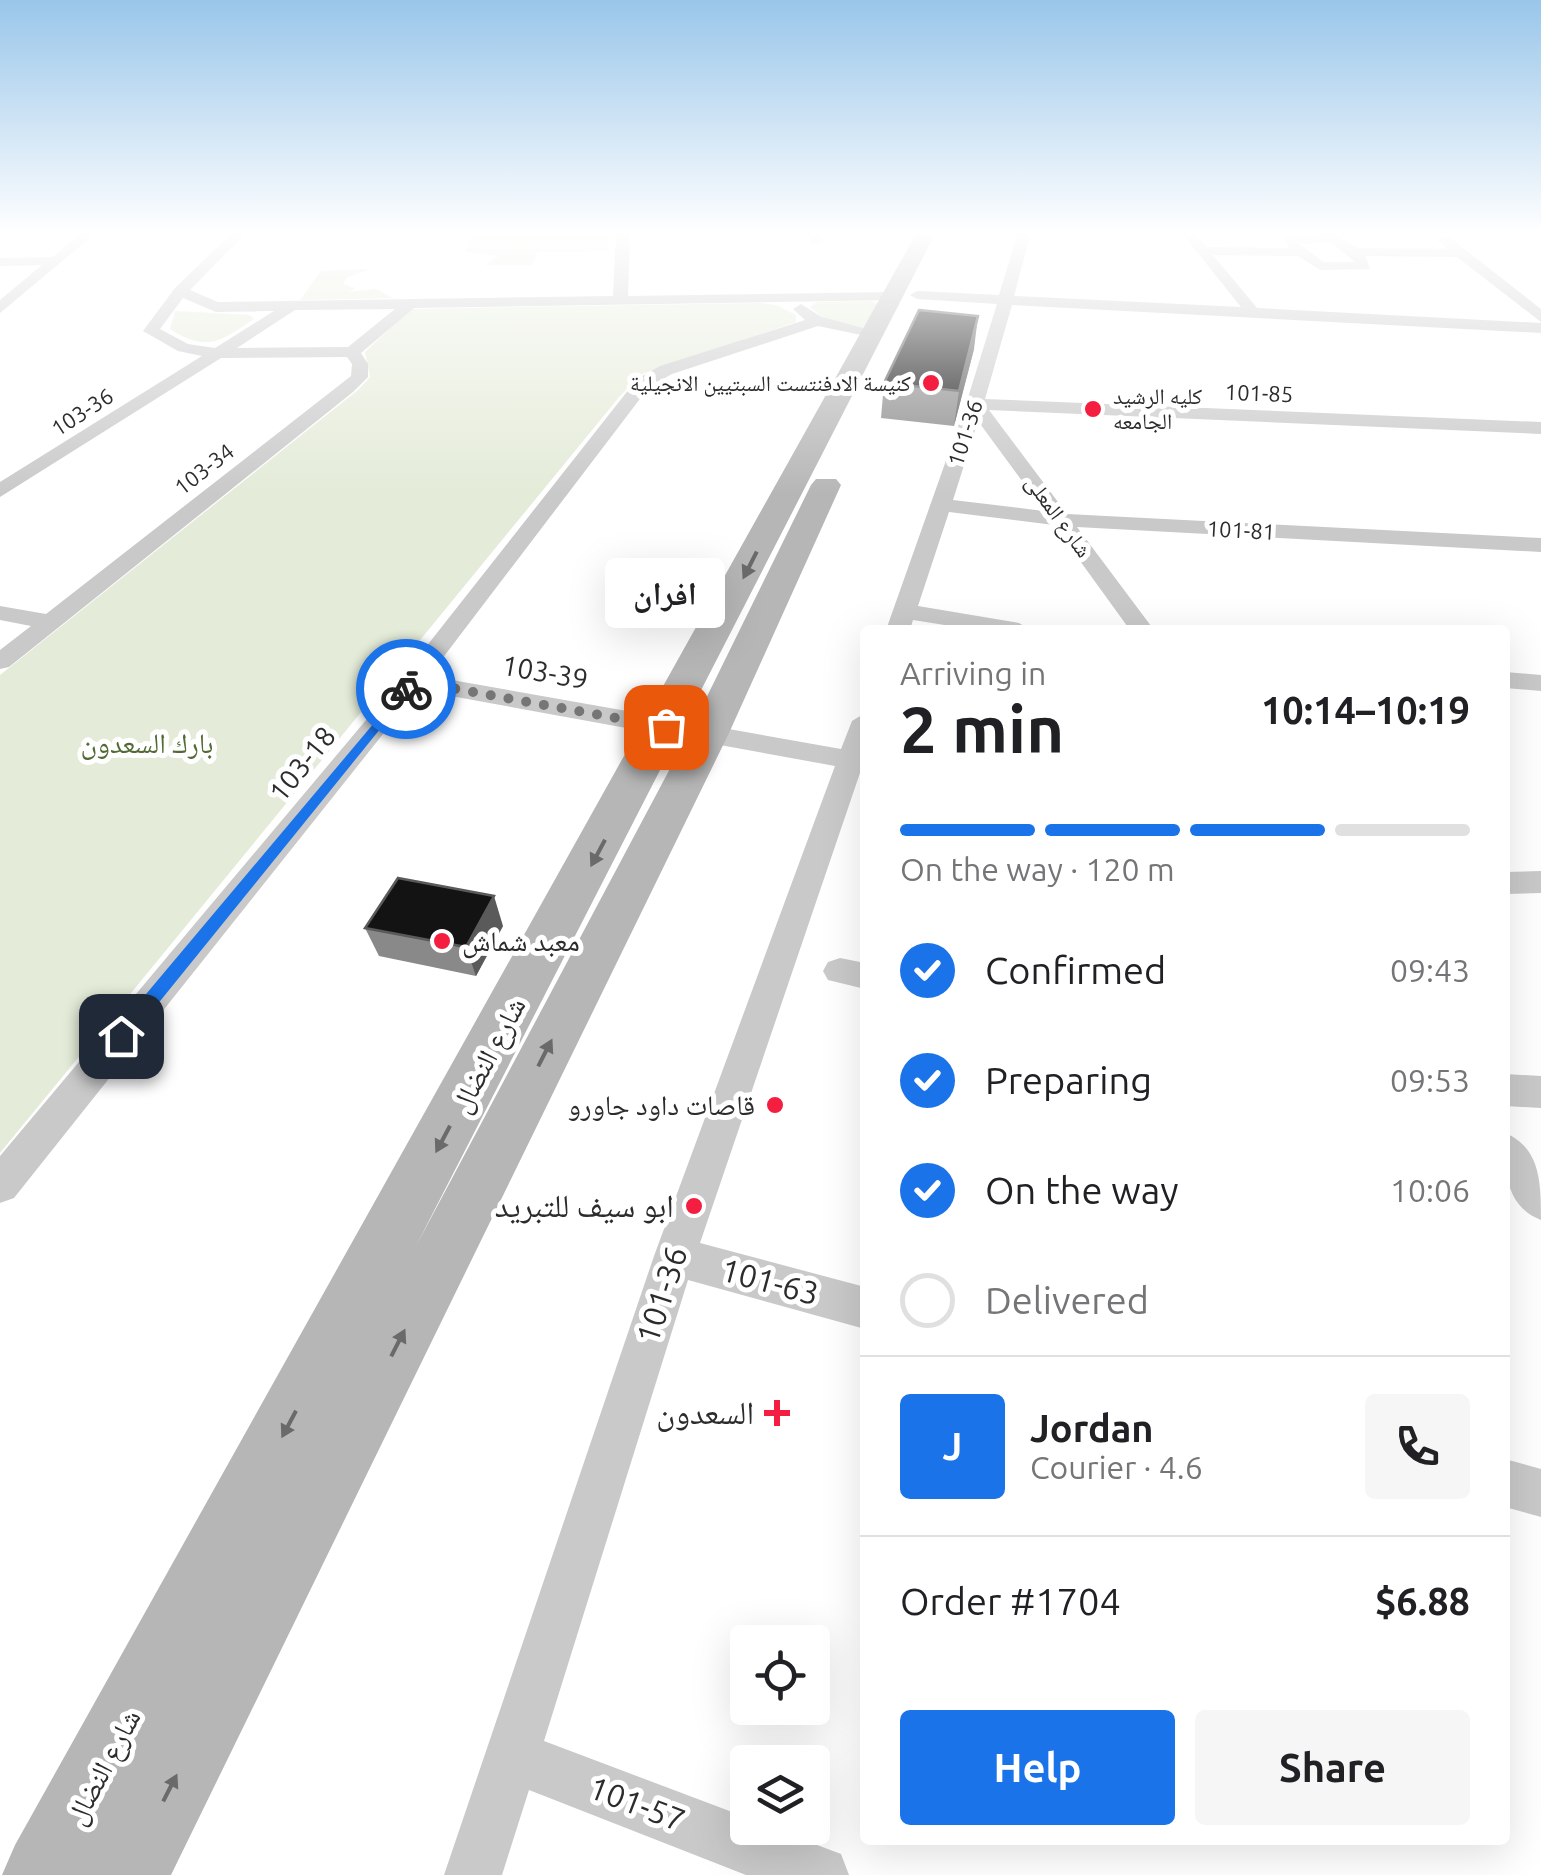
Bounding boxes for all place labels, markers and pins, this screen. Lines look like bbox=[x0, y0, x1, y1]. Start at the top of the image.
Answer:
place label: كنيسة الادفنتست السبتيين الانجيلية bbox=[630, 370, 911, 397]
marker: كنيسة الادفنتست السبتيين الانجيلية bbox=[920, 372, 942, 394]
place label: كليه الرشيد الجامعه bbox=[1113, 383, 1202, 433]
marker: كليه الرشيد الجامعه bbox=[1082, 398, 1104, 420]
callout: افران bbox=[606, 557, 726, 627]
pin bbox=[624, 685, 709, 770]
place label: معبد شماش bbox=[462, 925, 580, 959]
marker: معبد شماش bbox=[431, 930, 453, 952]
pin bbox=[79, 994, 164, 1079]
place label: قاصات داود جاورو bbox=[568, 1089, 755, 1121]
marker: قاصات داود جاورو bbox=[764, 1094, 786, 1116]
place label: ابو سيف للتبريد bbox=[495, 1187, 674, 1224]
marker: ابو سيف للتبريد bbox=[683, 1195, 705, 1217]
place label: السعدون bbox=[656, 1394, 754, 1432]
marker: السعدون bbox=[764, 1400, 790, 1426]

